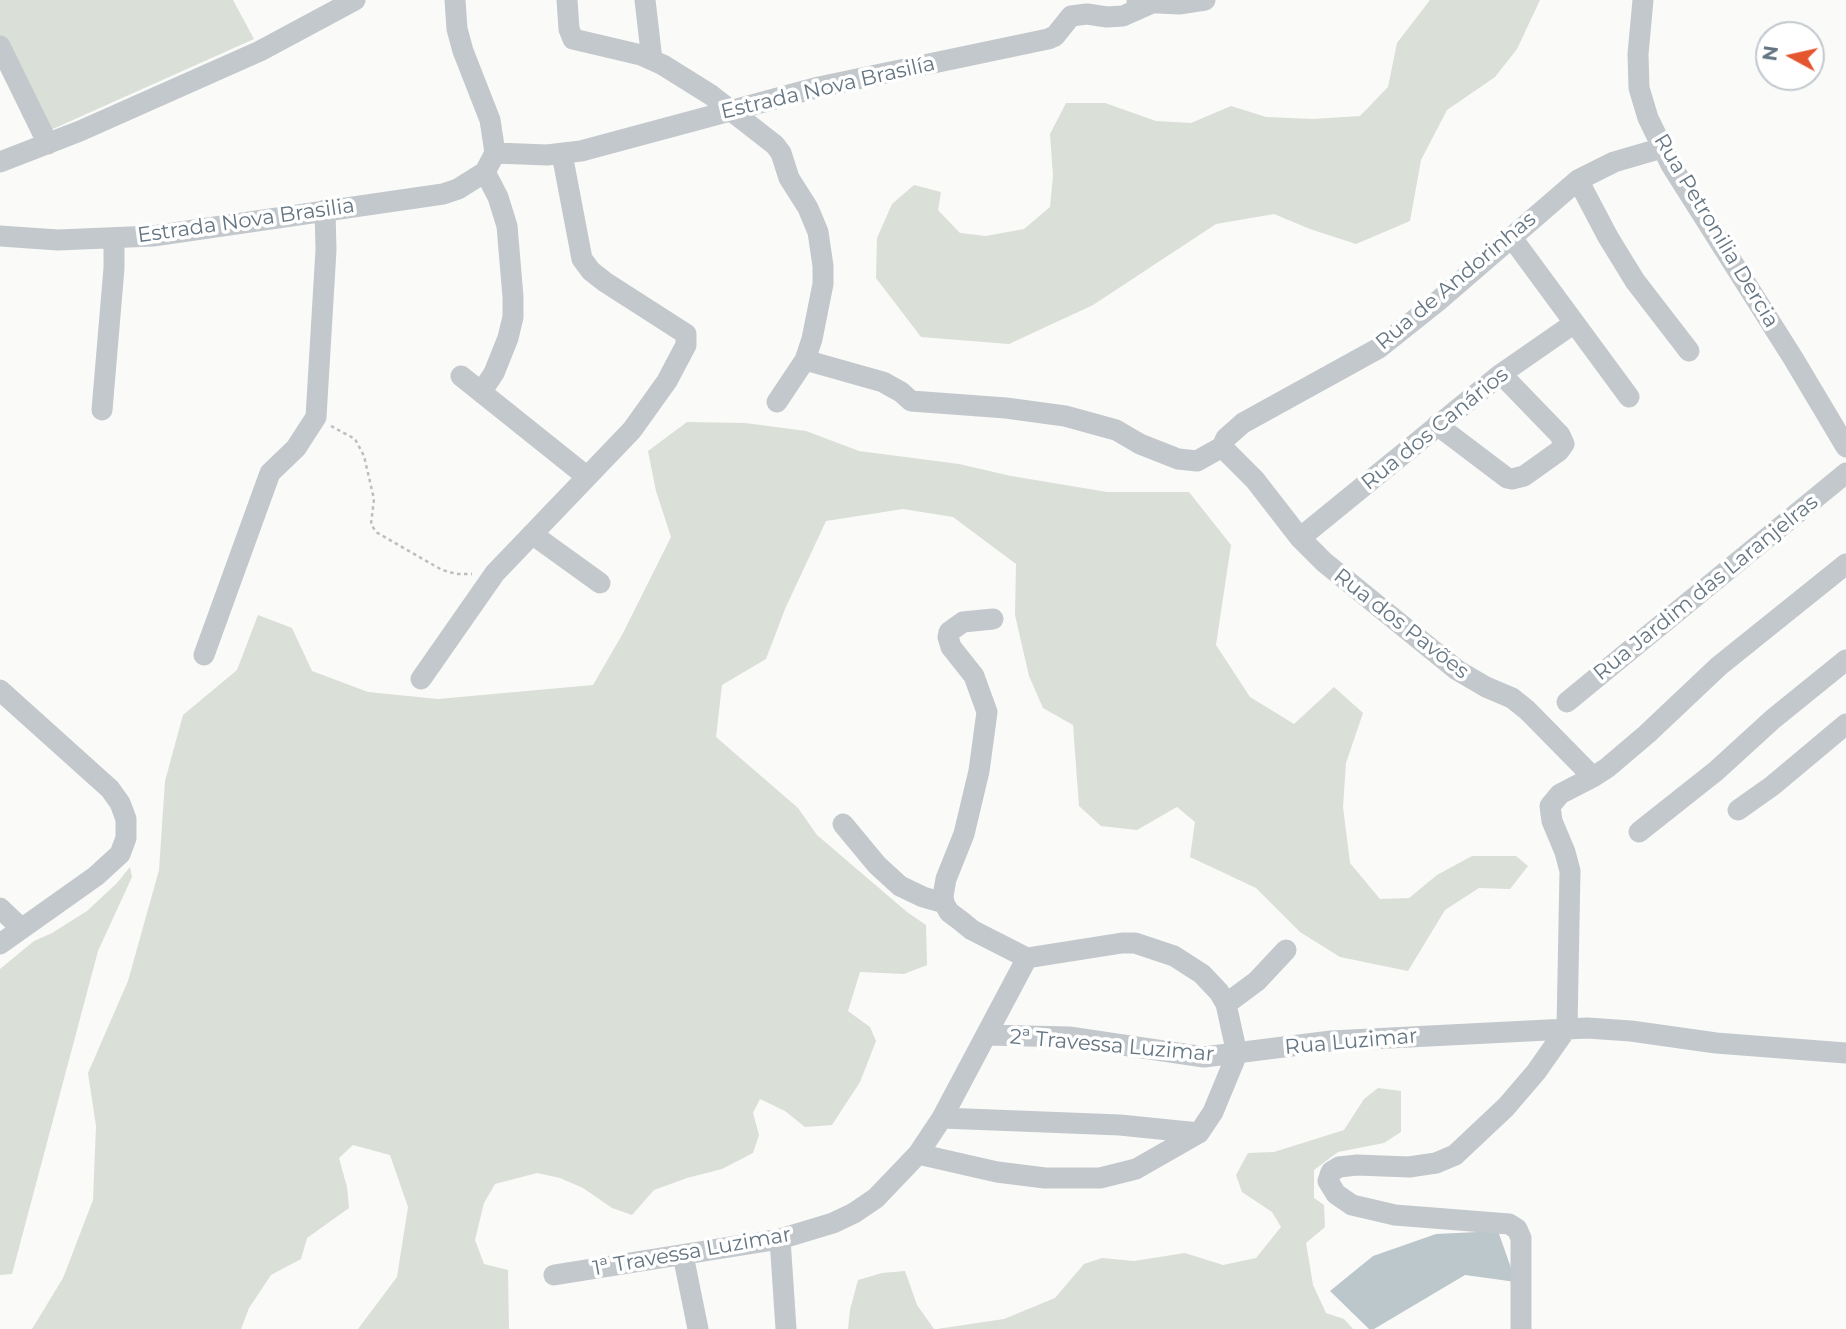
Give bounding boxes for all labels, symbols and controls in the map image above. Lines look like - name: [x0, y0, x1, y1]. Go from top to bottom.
- north arrow: [1755, 21, 1825, 91]
- text: N: [1758, 44, 1783, 62]
- street label: Estrada Nova Brasilía: [719, 51, 937, 125]
- street label: Rua Petronilia Dercia: [1648, 130, 1784, 332]
- street label: Estrada Nova Brasilia: [136, 193, 356, 249]
- street label: Rua de Andorinhas: [1371, 207, 1541, 355]
- street label: Rua dos Canários: [1357, 362, 1513, 496]
- street label: Rua Jardim das Laranjelras: [1589, 490, 1823, 686]
- street label: Rua dos Pavões: [1328, 563, 1474, 685]
- street label: Rua Luzimar: [1284, 1024, 1418, 1060]
- street label: 2ª Travessa Luzimar: [1009, 1025, 1215, 1067]
- street label: 1ª Travessa Luzimar: [591, 1222, 793, 1282]

